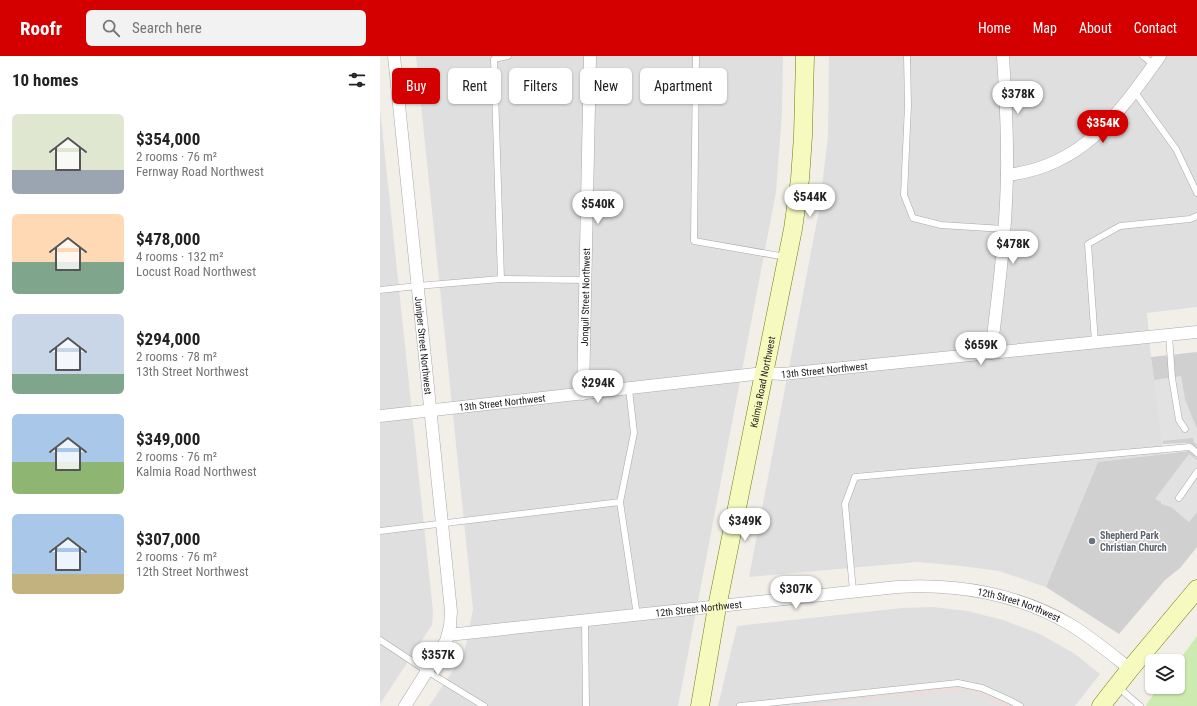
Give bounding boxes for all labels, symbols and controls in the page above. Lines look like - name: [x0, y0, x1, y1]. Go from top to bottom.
- search box: [86, 10, 366, 46]
- text: Roofr: [20, 17, 62, 40]
- icon: search: [100, 17, 122, 39]
- text: Search here: [132, 19, 202, 37]
- text: Home: [978, 20, 1011, 36]
- text: Map: [1033, 20, 1057, 36]
- text: About: [1079, 20, 1112, 36]
- text: Contact: [1134, 20, 1177, 36]
- chip: Buy: [392, 68, 440, 104]
- chip: Rent: [448, 68, 501, 104]
- chip: Filters: [509, 68, 572, 104]
- chip: New: [580, 68, 632, 104]
- chip: Apartment: [640, 68, 727, 104]
- icon: filters: [346, 69, 368, 91]
- text: 10 homes: [12, 70, 78, 90]
- pin: $378K: [990, 81, 1046, 115]
- text: $378K: [1001, 86, 1035, 101]
- pin: $354K: [1075, 110, 1131, 144]
- text: $354K: [1086, 115, 1120, 130]
- text: $354,000: [136, 129, 200, 149]
- icon: home: [44, 130, 92, 178]
- text: 2 rooms · 76 m²: [136, 149, 217, 164]
- text: Fernway Road Northwest: [136, 164, 264, 179]
- pin: $544K: [782, 184, 838, 218]
- text: $544K: [793, 189, 827, 204]
- pin: $540K: [570, 191, 626, 225]
- text: $540K: [581, 196, 615, 211]
- text: $478,000: [136, 229, 200, 249]
- icon: home: [44, 230, 92, 278]
- pin: $478K: [985, 231, 1041, 265]
- text: $478K: [996, 236, 1030, 251]
- street label: Jonquil Street Northwest: [578, 248, 592, 346]
- text: 4 rooms · 132 m²: [136, 249, 223, 264]
- text: Locust Road Northwest: [136, 264, 256, 279]
- street label: Juniper Street Northwest: [413, 296, 434, 395]
- text: $294,000: [136, 329, 200, 349]
- icon: home: [44, 330, 92, 378]
- pin: $659K: [953, 332, 1009, 366]
- street label: Kalmia Road Northwest: [748, 335, 777, 429]
- text: $659K: [964, 337, 998, 352]
- text: 2 rooms · 78 m²: [136, 349, 217, 364]
- street label: 13th Street Northwest: [781, 360, 868, 380]
- text: 13th Street Northwest: [136, 364, 249, 379]
- pin: $294K: [570, 370, 626, 404]
- text: $294K: [581, 375, 615, 390]
- street label: 13th Street Northwest: [458, 392, 546, 413]
- text: $349,000: [136, 429, 200, 449]
- icon: home: [44, 430, 92, 478]
- text: 2 rooms · 76 m²: [136, 449, 217, 464]
- text: Kalmia Road Northwest: [136, 464, 257, 479]
- pin: $349K: [717, 508, 773, 542]
- text: $349K: [728, 513, 762, 528]
- text: $307,000: [136, 529, 200, 549]
- icon: home: [44, 530, 92, 578]
- place label: Shepherd Park Christian Church: [1100, 530, 1167, 553]
- marker: Shepherd Park Christian Church: [1087, 536, 1097, 546]
- text: 2 rooms · 76 m²: [136, 549, 217, 564]
- text: 12th Street Northwest: [136, 564, 249, 579]
- pin: $307K: [768, 576, 824, 610]
- text: $307K: [779, 581, 813, 596]
- street label: 12th Street Northwest: [977, 586, 1062, 624]
- street label: 12th Street Northwest: [655, 598, 742, 618]
- pin: $357K: [410, 642, 466, 676]
- text: $357K: [421, 647, 455, 662]
- map controls: [1145, 654, 1185, 694]
- button: layers: [1145, 654, 1185, 694]

